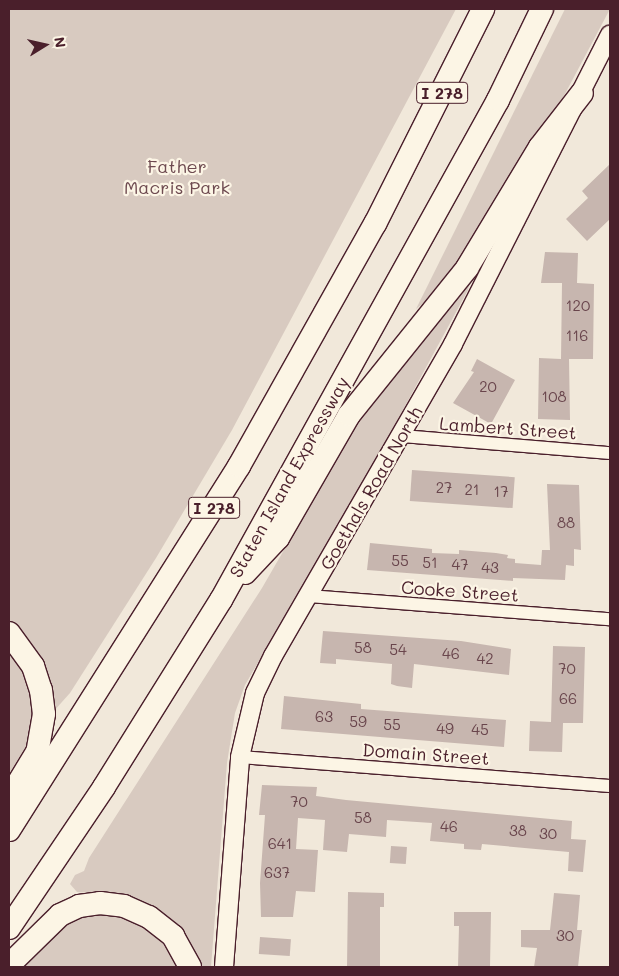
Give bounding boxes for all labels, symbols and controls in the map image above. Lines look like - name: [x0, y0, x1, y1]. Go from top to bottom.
- north arrow: [20, 20, 70, 70]
- text: N: [50, 35, 71, 49]
- road number: I 278: [416, 80, 468, 106]
- park label: Father Macris Park: [124, 156, 230, 198]
- house number: 120: [566, 297, 590, 315]
- house number: 116: [566, 327, 588, 345]
- street label: Staten Island Expressway: [225, 373, 353, 581]
- house number: 20: [479, 378, 497, 396]
- house number: 108: [541, 388, 567, 406]
- street label: Goethals Road North: [315, 402, 427, 574]
- street label: Lambert Street: [439, 412, 577, 444]
- house number: 27: [436, 479, 452, 497]
- house number: 21: [464, 481, 480, 499]
- house number: 17: [493, 483, 509, 501]
- road number: I 278: [188, 494, 240, 522]
- house number: 88: [557, 514, 575, 532]
- house number: 55: [391, 552, 409, 570]
- house number: 51: [422, 554, 438, 572]
- house number: 47: [451, 556, 469, 574]
- house number: 43: [481, 559, 499, 577]
- street label: Cooke Street: [400, 576, 520, 606]
- house number: 58: [354, 639, 372, 657]
- house number: 54: [389, 641, 407, 659]
- house number: 46: [442, 645, 460, 663]
- house number: 42: [476, 650, 494, 668]
- house number: 70: [558, 660, 576, 678]
- house number: 66: [559, 690, 577, 708]
- house number: 63: [315, 708, 333, 726]
- house number: 59: [349, 713, 367, 731]
- house number: 55: [383, 716, 401, 734]
- house number: 49: [436, 720, 454, 738]
- house number: 45: [471, 721, 489, 739]
- street label: Domain Street: [362, 739, 490, 769]
- house number: 70: [290, 793, 308, 811]
- house number: 58: [354, 809, 372, 827]
- house number: 46: [440, 818, 458, 836]
- house number: 38: [509, 822, 527, 840]
- house number: 30: [539, 825, 557, 843]
- house number: 641: [268, 835, 292, 853]
- house number: 637: [264, 864, 290, 882]
- house number: 30: [556, 927, 574, 945]

